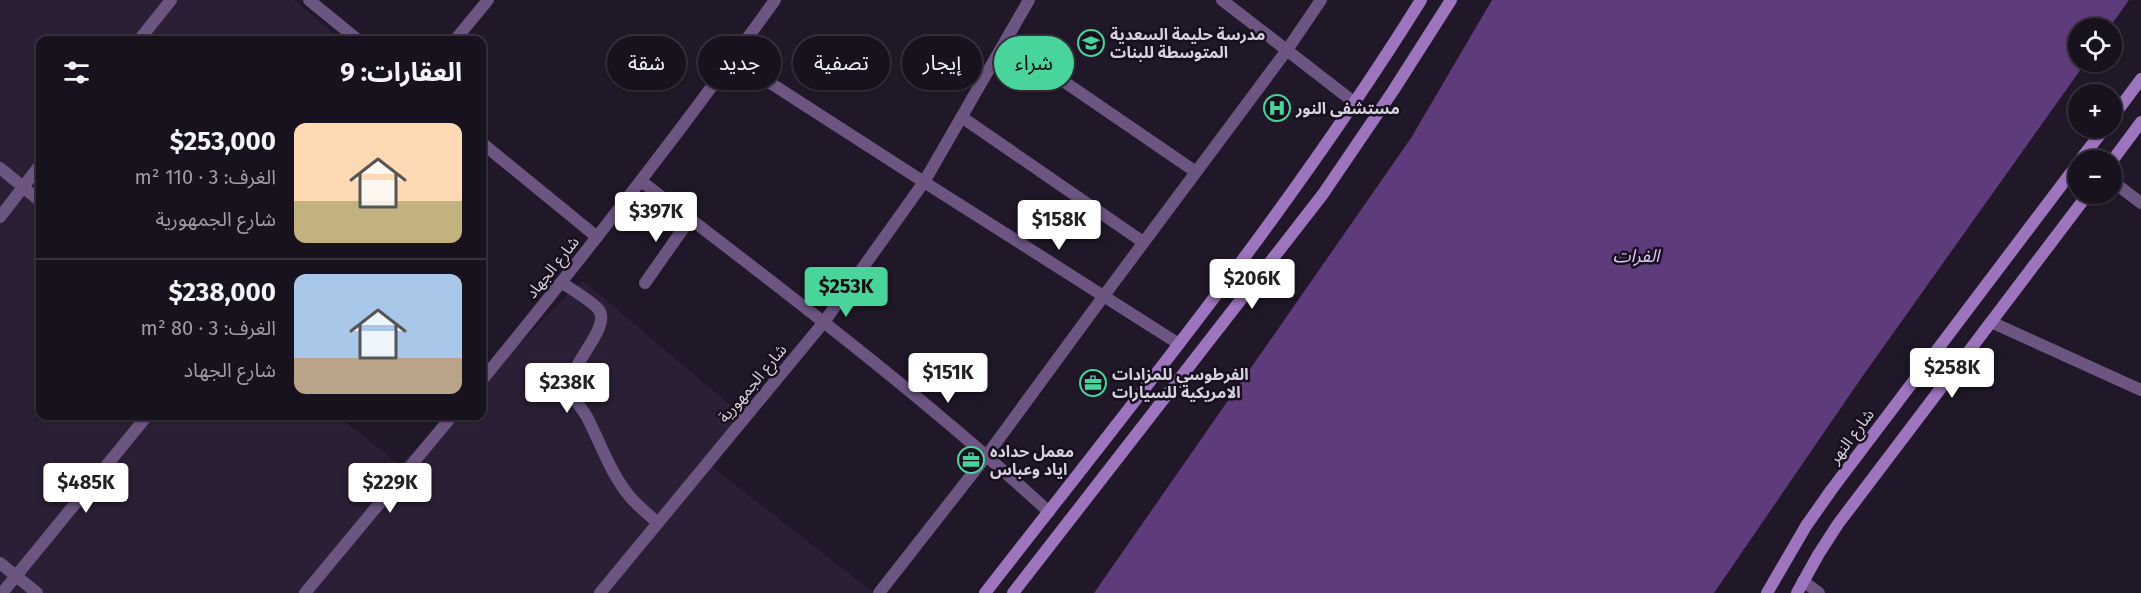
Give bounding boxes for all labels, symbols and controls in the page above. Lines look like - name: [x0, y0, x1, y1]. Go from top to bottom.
- map controls: [2068, 18, 2122, 204]
- button: locate: [2068, 18, 2122, 72]
- place label: مدرسة حليمة السعدية المتوسطة للبنات: [1110, 25, 1265, 62]
- school or university icon: مدرسة حليمة السعدية المتوسطة للبنات: [1076, 28, 1106, 58]
- chip: شقة: [607, 36, 686, 90]
- chip: جديد: [698, 36, 781, 90]
- chip: تصفية: [793, 36, 890, 90]
- chip: إيجار: [902, 36, 982, 90]
- chip: شراء: [994, 36, 1074, 90]
- icon: filters: [60, 56, 93, 89]
- text: العقارات: 9: [340, 57, 462, 88]
- button: +: [2068, 84, 2122, 138]
- hospital icon: مستشفى النور: [1262, 93, 1292, 123]
- place label: مستشفى النور: [1295, 99, 1400, 118]
- text: $253,000: [170, 126, 276, 157]
- icon: home: [342, 147, 414, 219]
- button: −: [2068, 150, 2122, 204]
- text: الغرف: 3 · 110 m²: [135, 165, 276, 189]
- pin: $397K: [614, 192, 698, 243]
- text: $397K: [629, 199, 683, 223]
- pin: $158K: [1017, 200, 1101, 251]
- text: شارع الجمهورية: [155, 207, 276, 231]
- text: $158K: [1032, 207, 1086, 231]
- street label: شارع الجهاد: [522, 233, 585, 304]
- water label: الفرات: [1613, 245, 1661, 267]
- pin: $206K: [1210, 259, 1294, 310]
- text: $206K: [1224, 266, 1280, 290]
- pin: $253K: [804, 267, 888, 318]
- text: $253K: [819, 274, 873, 298]
- text: $238,000: [169, 277, 276, 308]
- icon: home: [342, 298, 414, 370]
- text: الغرف: 3 · 80 m²: [141, 316, 276, 340]
- street label: شارع الجمهورية: [714, 340, 793, 428]
- pin: $258K: [1910, 348, 1994, 399]
- pin: $151K: [906, 353, 990, 404]
- text: $258K: [1924, 355, 1980, 379]
- text: شارع الجهاد: [184, 358, 276, 382]
- text: $151K: [922, 360, 974, 384]
- pin: $238K: [525, 363, 609, 414]
- place label: الفرطوسي للمزادات الامريكية للسيارات: [1112, 365, 1249, 402]
- office icon: الفرطوسي للمزادات الامريكية للسيارات: [1078, 368, 1108, 398]
- text: $238K: [539, 370, 595, 394]
- street label: شارع النهر: [1824, 405, 1880, 470]
- place label: معمل حداده اياد وعباس: [990, 442, 1074, 479]
- office icon: معمل حداده اياد وعباس: [956, 445, 986, 475]
- pin: $485K: [44, 463, 128, 514]
- pin: $229K: [348, 463, 432, 514]
- text: $485K: [57, 470, 115, 494]
- text: $229K: [362, 470, 418, 494]

